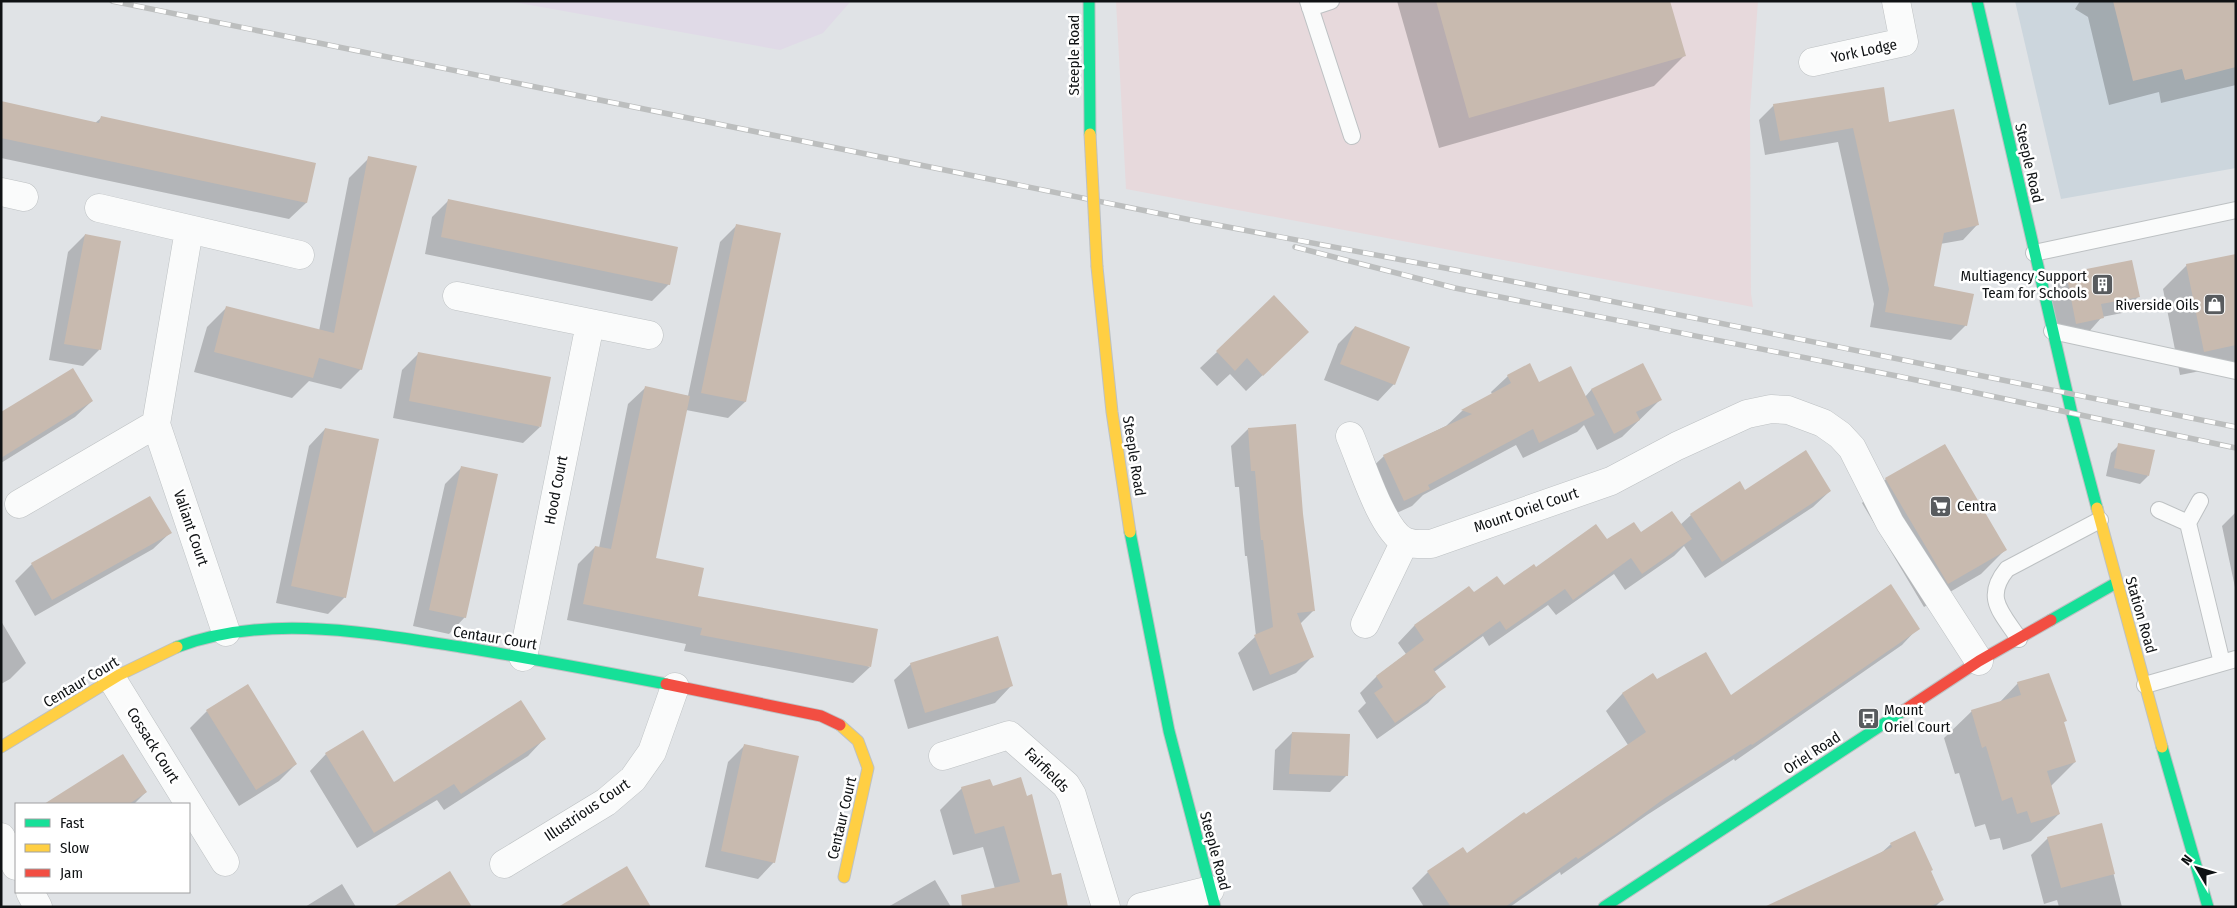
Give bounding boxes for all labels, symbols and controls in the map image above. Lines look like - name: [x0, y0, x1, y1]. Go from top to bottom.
- street label: Steeple Road: [1065, 15, 1083, 95]
- street label: York Lodge: [1830, 35, 1898, 67]
- street label: Steeple Road: [2011, 122, 2047, 204]
- place label: Multiagency Support Team for Schools: [1961, 267, 2087, 302]
- building icon: Multiagency Support Team for Schools: [2091, 273, 2115, 297]
- shop icon: Riverside Oils: [2203, 293, 2227, 317]
- place label: Riverside Oils: [2115, 296, 2199, 314]
- street label: Steeple Road: [1119, 415, 1149, 497]
- street label: Hood Court: [541, 454, 571, 526]
- street label: Mount Oriel Court: [1471, 484, 1581, 536]
- street label: Valiant Court: [170, 488, 212, 568]
- supermarket icon: Centra: [1929, 494, 1953, 518]
- place label: Centra: [1957, 497, 1997, 515]
- street label: Station Road: [2122, 575, 2160, 655]
- street label: Centaur Court: [452, 622, 538, 654]
- street label: Centaur Court: [40, 652, 122, 711]
- place label: Mount Oriel Court: [1884, 701, 1951, 736]
- street label: Cossack Court: [123, 704, 183, 786]
- bus stop icon: Mount Oriel Court: [1856, 707, 1880, 731]
- street label: Oriel Road: [1780, 728, 1844, 778]
- street label: Fairfields: [1021, 744, 1073, 796]
- street label: Illustrious Court: [541, 775, 633, 845]
- street label: Centaur Court: [824, 775, 860, 861]
- legend: [15, 803, 190, 893]
- street label: Steeple Road: [1196, 810, 1234, 892]
- text: Fast: [60, 814, 84, 832]
- text: Slow: [60, 839, 89, 857]
- north arrow: [2172, 843, 2222, 893]
- text: N: [2178, 852, 2196, 869]
- text: Jam: [60, 864, 83, 882]

